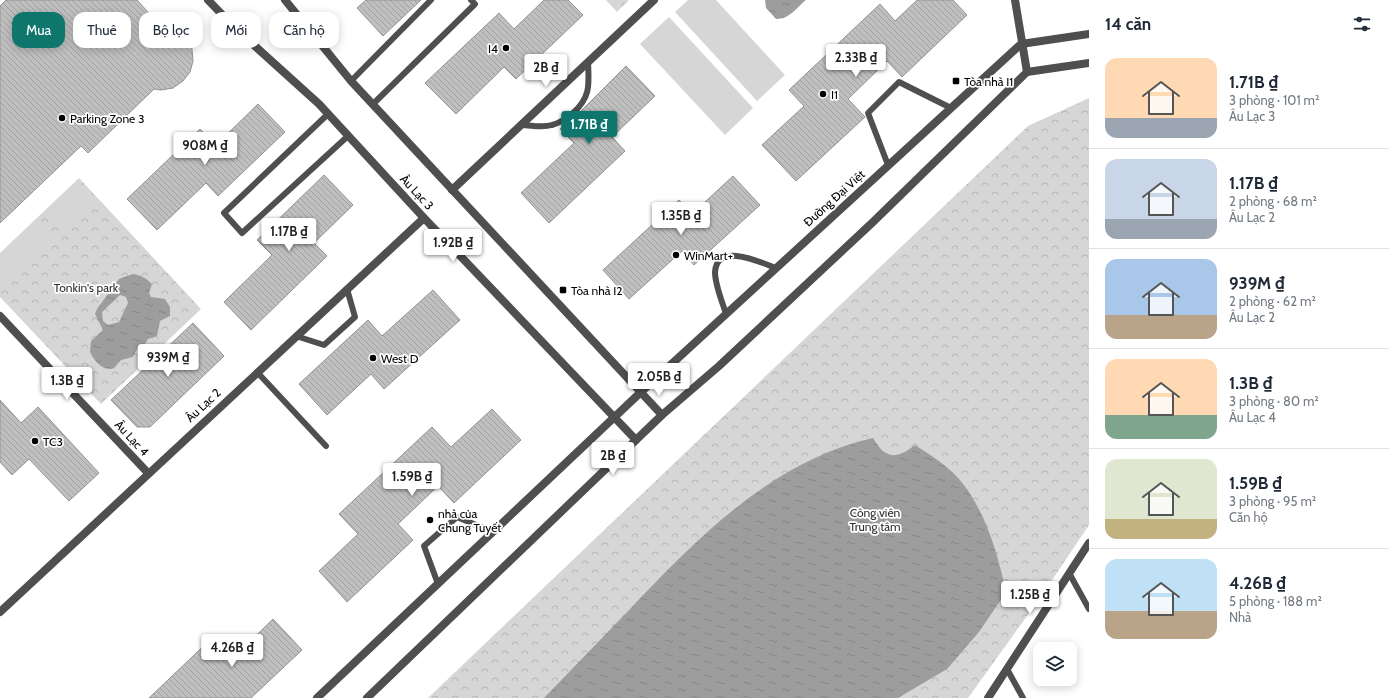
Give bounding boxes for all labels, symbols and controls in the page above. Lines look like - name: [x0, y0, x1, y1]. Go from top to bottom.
- chip: Mua: [12, 12, 65, 48]
- chip: Thuê: [73, 12, 131, 48]
- chip: Bộ lọc: [139, 12, 203, 48]
- chip: Mới: [211, 12, 261, 48]
- chip: Căn hộ: [269, 12, 339, 48]
- icon: filters: [1351, 13, 1373, 35]
- text: 14 căn: [1105, 14, 1151, 34]
- place label: I4: [488, 41, 498, 56]
- marker: I4: [501, 43, 511, 53]
- pin: 2.33B ₫: [819, 44, 893, 78]
- text: 2.33B ₫: [835, 49, 877, 65]
- pin: 2B ₫: [522, 54, 570, 88]
- text: 2B ₫: [533, 59, 559, 75]
- text: 1.71B ₫: [1229, 72, 1278, 92]
- place label: Tòa nhà I1: [964, 74, 1013, 89]
- icon: home: [1137, 74, 1185, 122]
- marker: Tòa nhà I1: [951, 76, 961, 86]
- place label: I1: [831, 87, 838, 102]
- marker: I1: [818, 89, 828, 99]
- text: 3 phòng · 101 m²: [1229, 92, 1319, 108]
- text: Âu Lạc 3: [1229, 108, 1275, 124]
- place label: Parking Zone 3: [70, 111, 144, 126]
- pin: 1.71B ₫: [552, 111, 626, 145]
- marker: Parking Zone 3: [57, 113, 67, 123]
- text: 1.71B ₫: [570, 116, 608, 132]
- pin: 908M ₫: [172, 132, 238, 166]
- text: 908M ₫: [182, 137, 228, 153]
- street label: Đường Đại Việt: [800, 167, 868, 229]
- street label: Âu Lạc 3: [397, 171, 437, 213]
- text: 1.17B ₫: [1229, 173, 1278, 193]
- icon: home: [1137, 175, 1185, 223]
- text: 2 phòng · 68 m²: [1229, 193, 1317, 209]
- pin: 1.35B ₫: [644, 202, 718, 236]
- text: 1.35B ₫: [661, 207, 701, 223]
- text: Âu Lạc 2: [1229, 209, 1275, 225]
- pin: 1.17B ₫: [252, 218, 326, 252]
- text: 1.17B ₫: [270, 223, 308, 239]
- pin: 1.92B ₫: [416, 229, 490, 263]
- text: 1.92B ₫: [433, 234, 473, 250]
- place label: WinMart+: [684, 248, 733, 263]
- marker: WinMart+: [671, 250, 681, 260]
- text: 939M ₫: [1229, 273, 1285, 293]
- icon: home: [1137, 275, 1185, 323]
- park label: Tonkin's park: [54, 280, 119, 295]
- place label: Tòa nhà I2: [571, 283, 623, 298]
- marker: Tòa nhà I2: [558, 285, 568, 295]
- text: 2 phòng · 62 m²: [1229, 293, 1316, 309]
- text: Âu Lạc 2: [1229, 309, 1275, 325]
- pin: 939M ₫: [135, 344, 201, 378]
- text: 939M ₫: [147, 349, 189, 365]
- place label: West D: [381, 351, 419, 366]
- marker: West D: [368, 353, 378, 363]
- pin: 2.05B ₫: [622, 363, 696, 397]
- pin: 1.3B ₫: [34, 367, 100, 401]
- text: 2.05B ₫: [637, 368, 681, 384]
- text: 1.3B ₫: [50, 372, 84, 388]
- text: 1.3B ₫: [1229, 373, 1272, 393]
- icon: home: [1137, 375, 1185, 423]
- street label: Âu Lạc 2: [182, 385, 224, 425]
- text: 3 phòng · 80 m²: [1229, 393, 1319, 409]
- text: Âu Lạc 4: [1229, 409, 1276, 425]
- street label: Âu Lạc 4: [112, 417, 152, 459]
- place label: TC3: [43, 434, 63, 449]
- marker: TC3: [30, 436, 40, 446]
- pin: 2B ₫: [589, 442, 637, 476]
- text: 2B ₫: [600, 447, 626, 463]
- pin: 1.59B ₫: [375, 463, 449, 497]
- text: 1.59B ₫: [392, 468, 432, 484]
- text: 1.59B ₫: [1229, 473, 1282, 493]
- icon: home: [1137, 475, 1185, 523]
- text: 3 phòng · 95 m²: [1229, 493, 1316, 509]
- park label: Công viên Trung tâm: [849, 505, 901, 534]
- place label: nhà của Chung Tuyết: [438, 506, 501, 535]
- text: Căn hộ: [1229, 509, 1268, 525]
- marker: nhà của Chung Tuyết: [425, 515, 435, 525]
- text: 4.26B ₫: [1229, 573, 1286, 593]
- icon: home: [1137, 575, 1185, 623]
- pin: 1.25B ₫: [993, 581, 1067, 615]
- text: 1.25B ₫: [1010, 586, 1050, 602]
- text: 5 phòng · 188 m²: [1229, 593, 1322, 609]
- text: Nhà: [1229, 609, 1251, 625]
- pin: 4.26B ₫: [195, 634, 269, 668]
- text: 4.26B ₫: [210, 639, 254, 655]
- map controls: [1033, 642, 1077, 686]
- button: layers: [1033, 642, 1077, 686]

